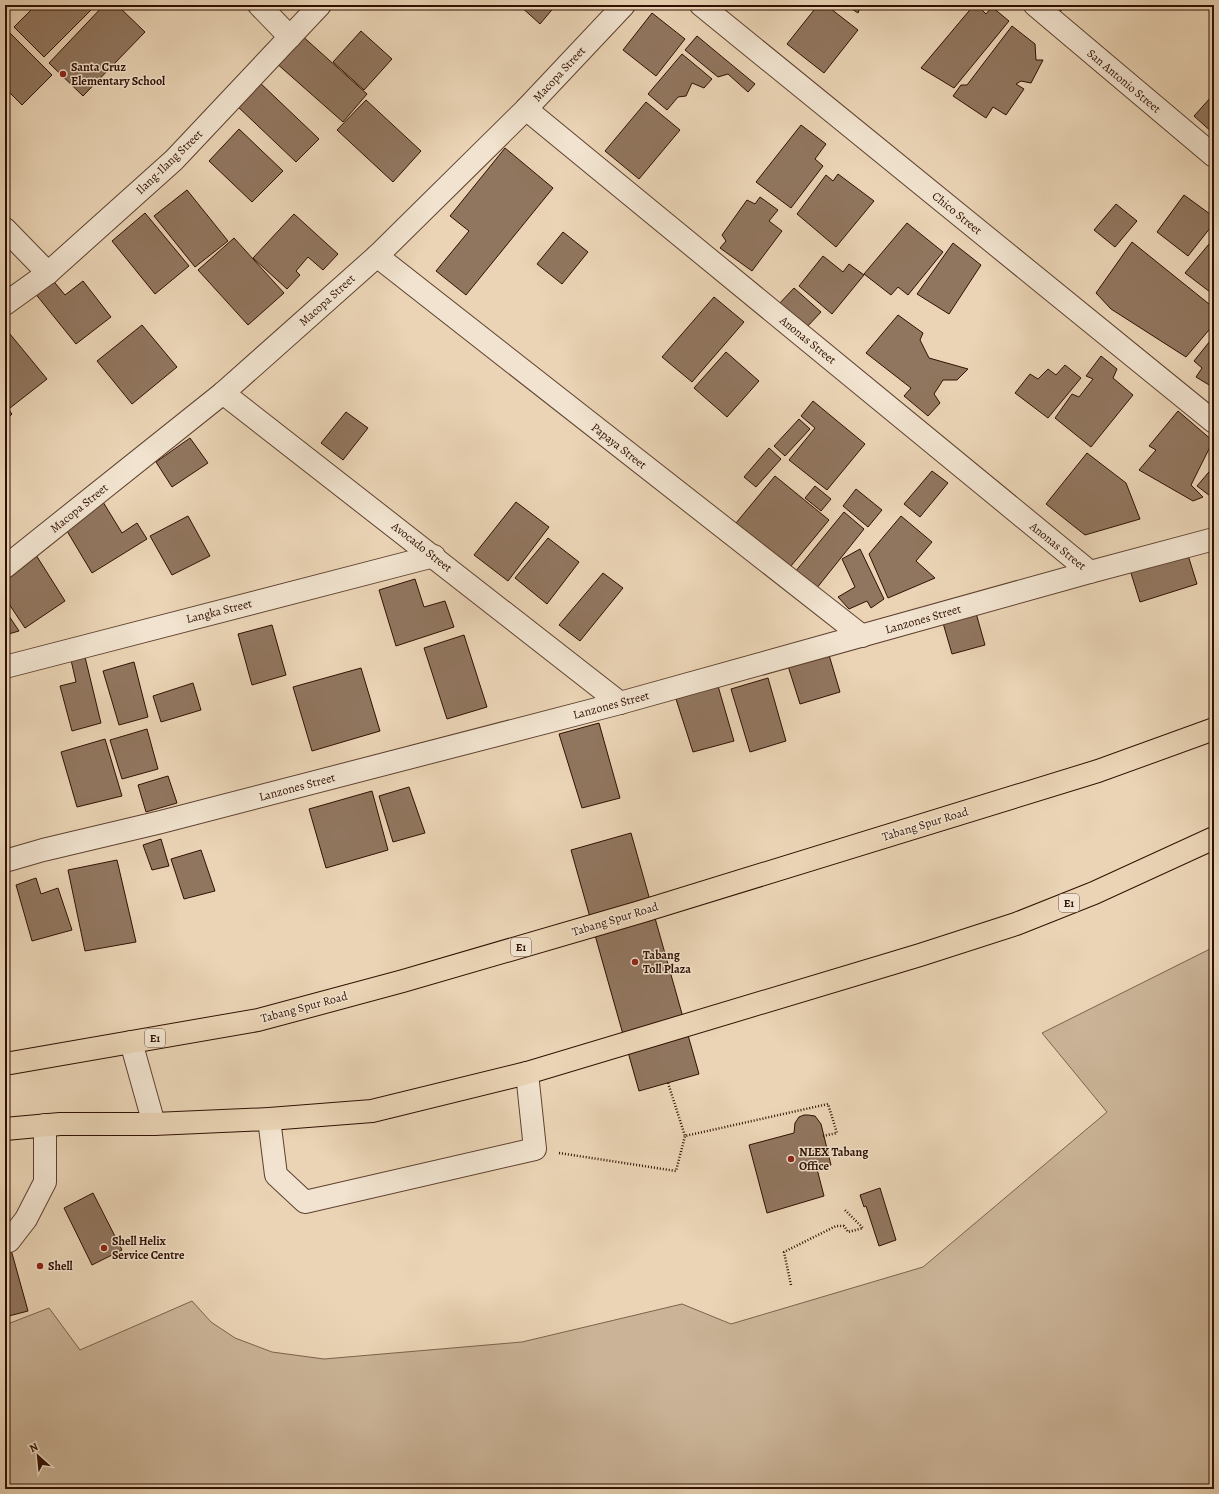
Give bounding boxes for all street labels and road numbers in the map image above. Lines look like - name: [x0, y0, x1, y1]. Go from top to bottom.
- street label: Macopa Street: [529, 43, 589, 105]
- street label: San Antonio Street: [1084, 45, 1164, 117]
- street label: Ilang-Ilang Street: [132, 126, 206, 198]
- street label: Chico Street: [929, 188, 985, 238]
- street label: Macopa Street: [296, 271, 359, 329]
- street label: Anonas Street: [776, 312, 840, 368]
- street label: Papaya Street: [588, 419, 650, 473]
- street label: Macopa Street: [47, 480, 111, 536]
- street label: Avocado Street: [388, 518, 456, 576]
- street label: Anonas Street: [1026, 518, 1090, 574]
- street label: Langka Street: [184, 595, 254, 627]
- street label: Lanzones Street: [883, 600, 963, 637]
- street label: Lanzones Street: [571, 687, 651, 723]
- street label: Lanzones Street: [257, 769, 337, 805]
- street label: Tabang Spur Road: [880, 803, 971, 845]
- road number: E1: [1059, 894, 1079, 912]
- street label: Tabang Spur Road: [570, 898, 661, 940]
- road number: E1: [511, 938, 531, 956]
- street label: Tabang Spur Road: [259, 988, 350, 1026]
- road number: E1: [145, 1029, 165, 1047]

